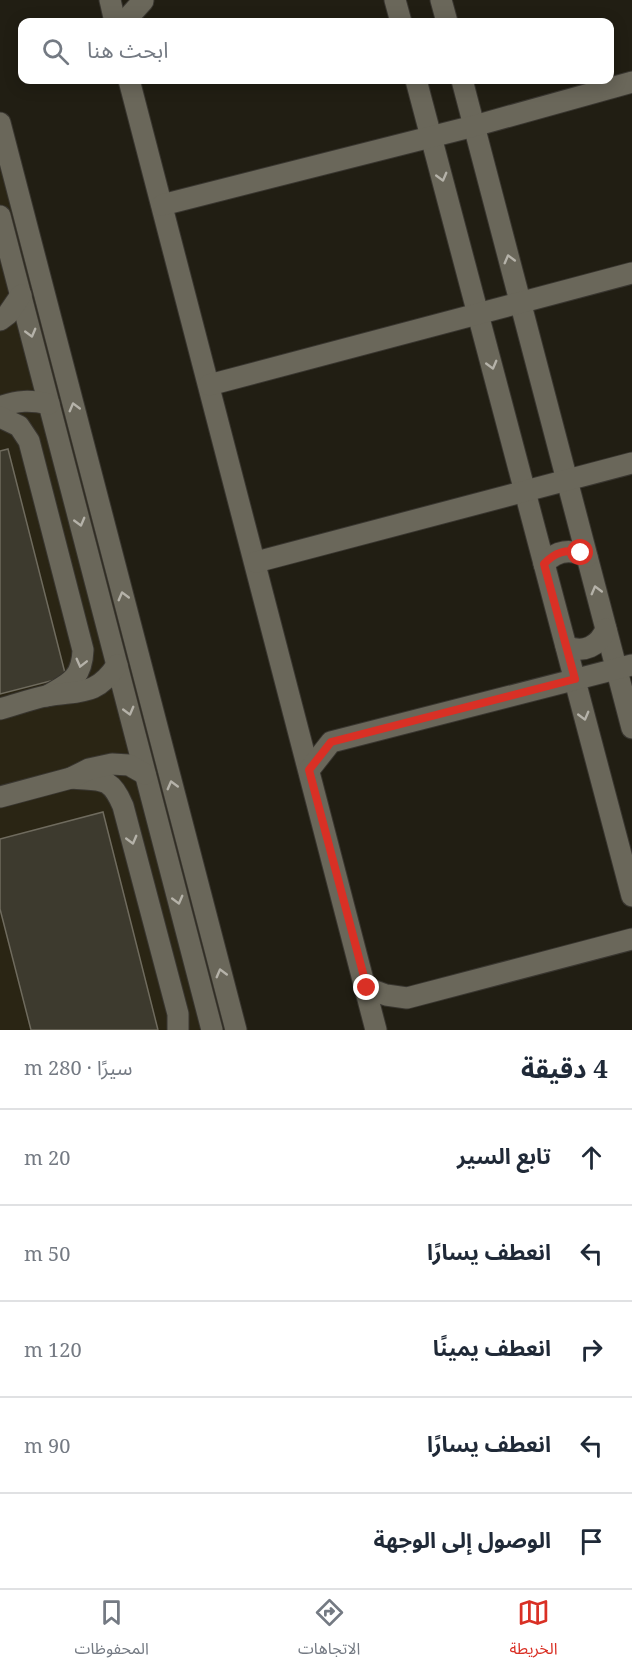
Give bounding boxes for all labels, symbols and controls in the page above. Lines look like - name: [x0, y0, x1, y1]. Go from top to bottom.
- search box: [18, 18, 614, 84]
- text: ابحث هنا: [87, 34, 169, 64]
- icon: search: [39, 35, 72, 68]
- one-way arrow: [434, 172, 447, 182]
- one-way arrow: [504, 254, 516, 265]
- one-way arrow: [23, 328, 36, 338]
- one-way arrow: [484, 360, 497, 370]
- one-way arrow: [68, 402, 81, 412]
- one-way arrow: [72, 517, 85, 527]
- route start: [567, 539, 593, 565]
- one-way arrow: [591, 585, 603, 596]
- one-way arrow: [117, 591, 130, 601]
- one-way arrow: [75, 658, 88, 668]
- one-way arrow: [122, 705, 134, 716]
- one-way arrow: [577, 711, 590, 721]
- one-way arrow: [166, 780, 179, 790]
- one-way arrow: [124, 834, 137, 844]
- one-way arrow: [171, 894, 183, 904]
- one-way arrow: [216, 969, 228, 979]
- route end: [353, 974, 379, 1000]
- text: 4 دقيقة: [521, 1050, 608, 1086]
- text: سيرًا · 280 m: [24, 1054, 132, 1081]
- text: تابع السير: [457, 1140, 551, 1170]
- icon: ahead: [575, 1141, 608, 1174]
- text: 20 m: [24, 1144, 70, 1171]
- text: انعطف يسارًا: [427, 1236, 551, 1266]
- icon: left: [575, 1237, 608, 1270]
- text: 50 m: [24, 1240, 70, 1267]
- text: انعطف يمينًا: [433, 1332, 551, 1362]
- icon: right: [575, 1333, 608, 1366]
- text: 120 m: [24, 1336, 82, 1363]
- text: انعطف يسارًا: [427, 1428, 551, 1458]
- icon: left: [575, 1429, 608, 1462]
- text: 90 m: [24, 1432, 70, 1459]
- text: الوصول إلى الوجهة: [373, 1524, 551, 1554]
- icon: arrive: [575, 1525, 608, 1558]
- tab: المحفوظات: [75, 1596, 149, 1666]
- tab: الاتجاهات: [298, 1596, 360, 1666]
- tab: الخريطة: [510, 1596, 557, 1666]

